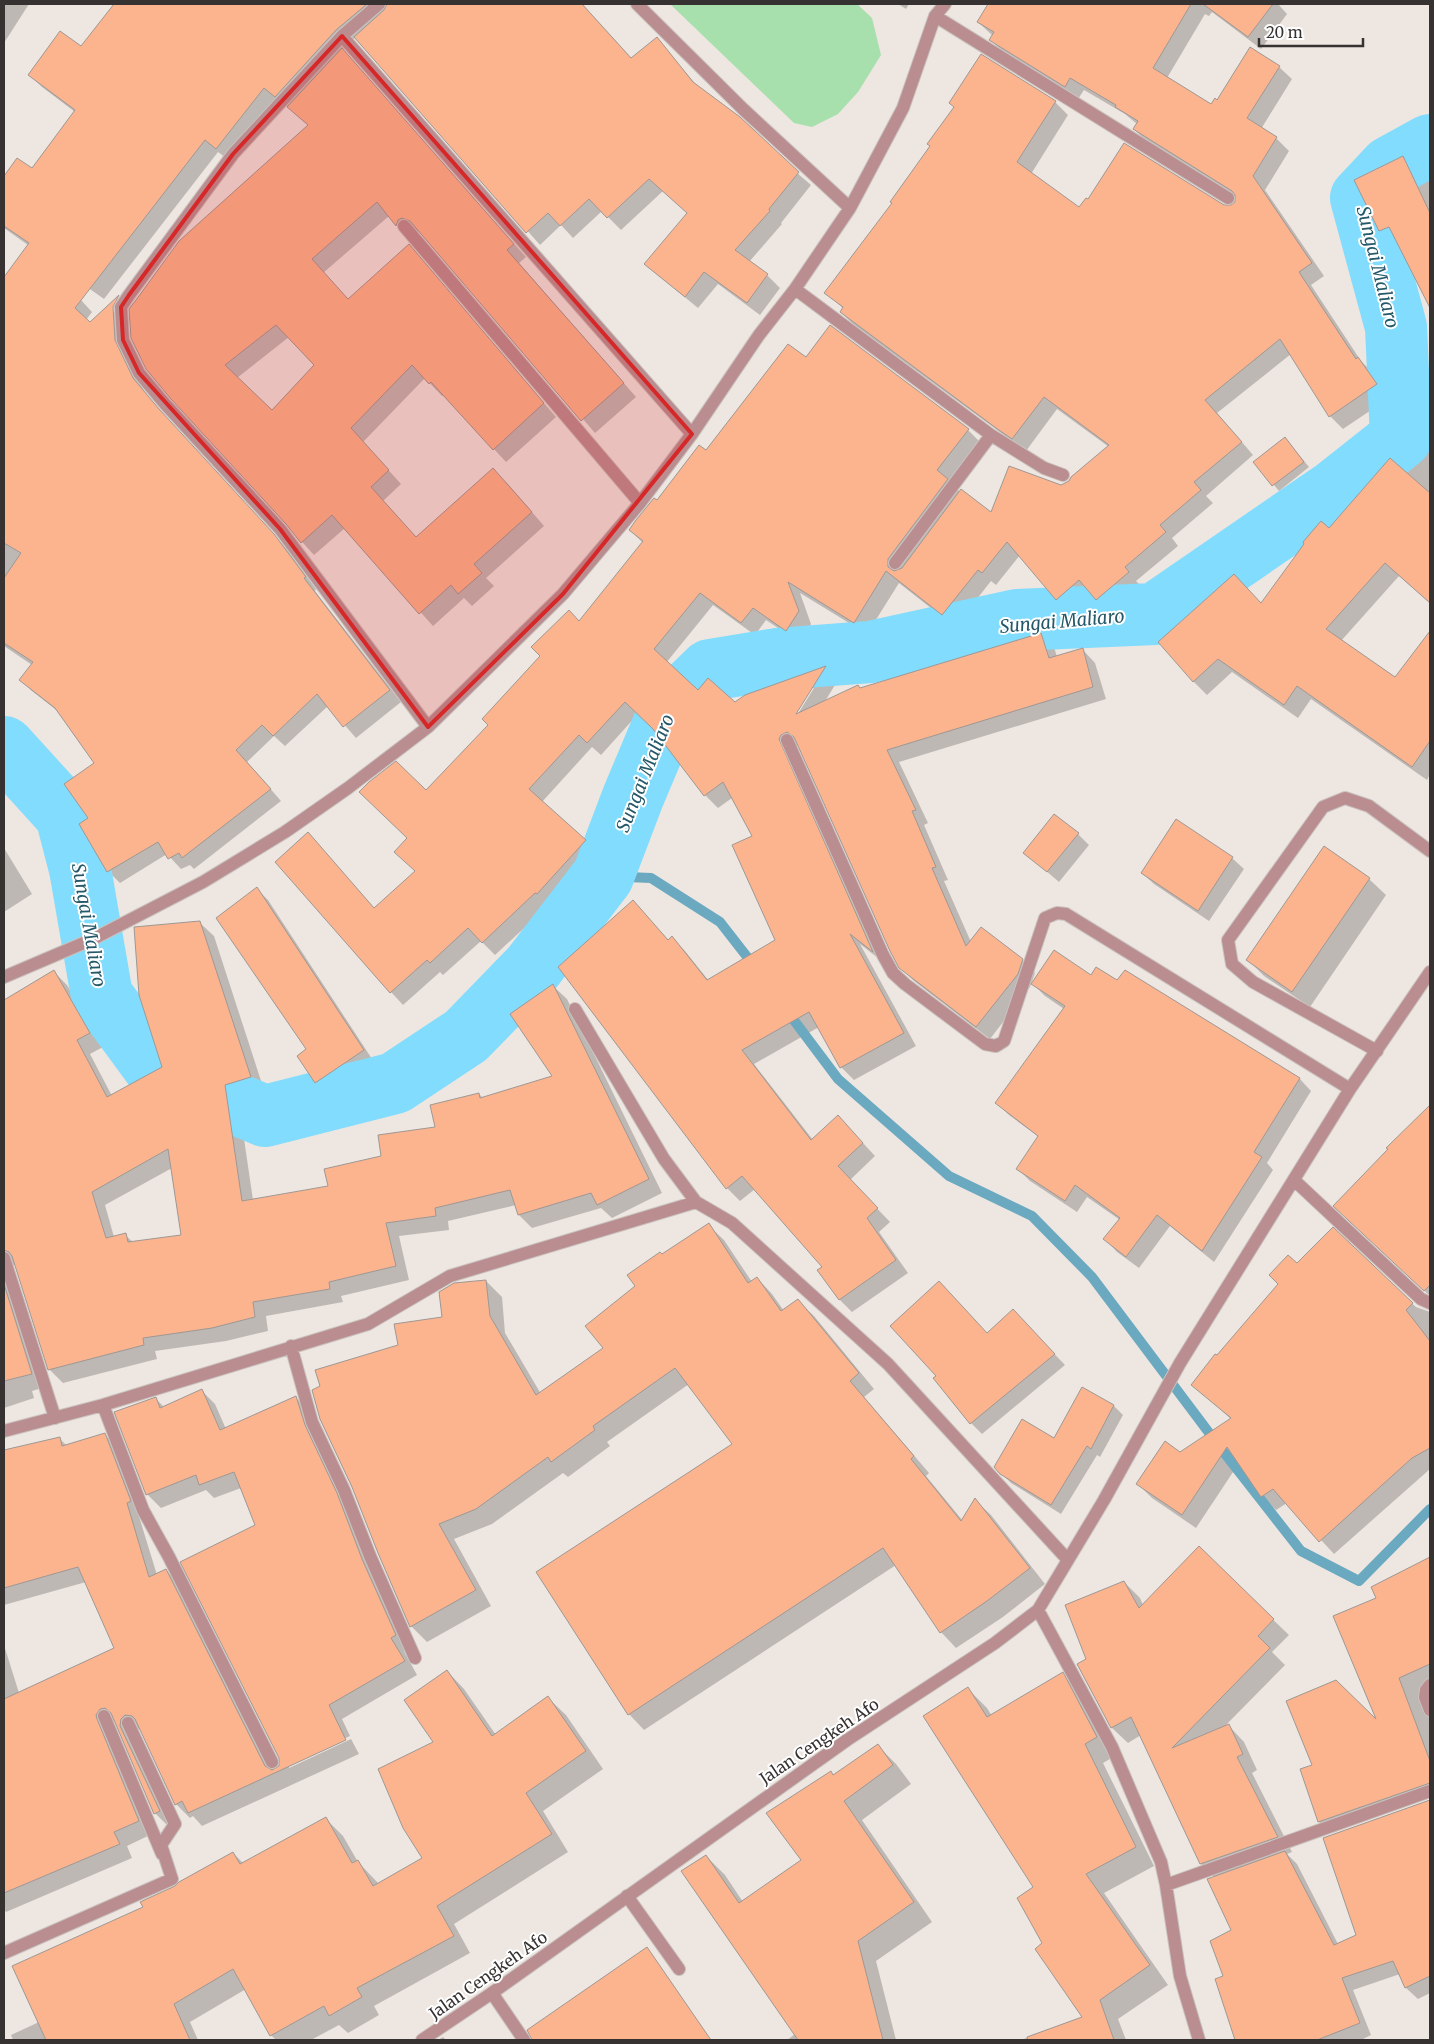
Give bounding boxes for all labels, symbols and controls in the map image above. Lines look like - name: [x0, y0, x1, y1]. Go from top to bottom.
- scale bar: [1259, 15, 1363, 47]
- text: 20 m: [1266, 23, 1303, 42]
- water label: Sungai Maliaro: [1352, 204, 1404, 330]
- water label: Sungai Maliaro: [999, 604, 1125, 638]
- water label: Sungai Maliaro: [611, 711, 679, 835]
- water label: Sungai Maliaro: [67, 861, 111, 989]
- street label: Jalan Cengkeh Afo: [755, 1694, 882, 1789]
- street label: Jalan Cengkeh Afo: [424, 1927, 551, 2024]

